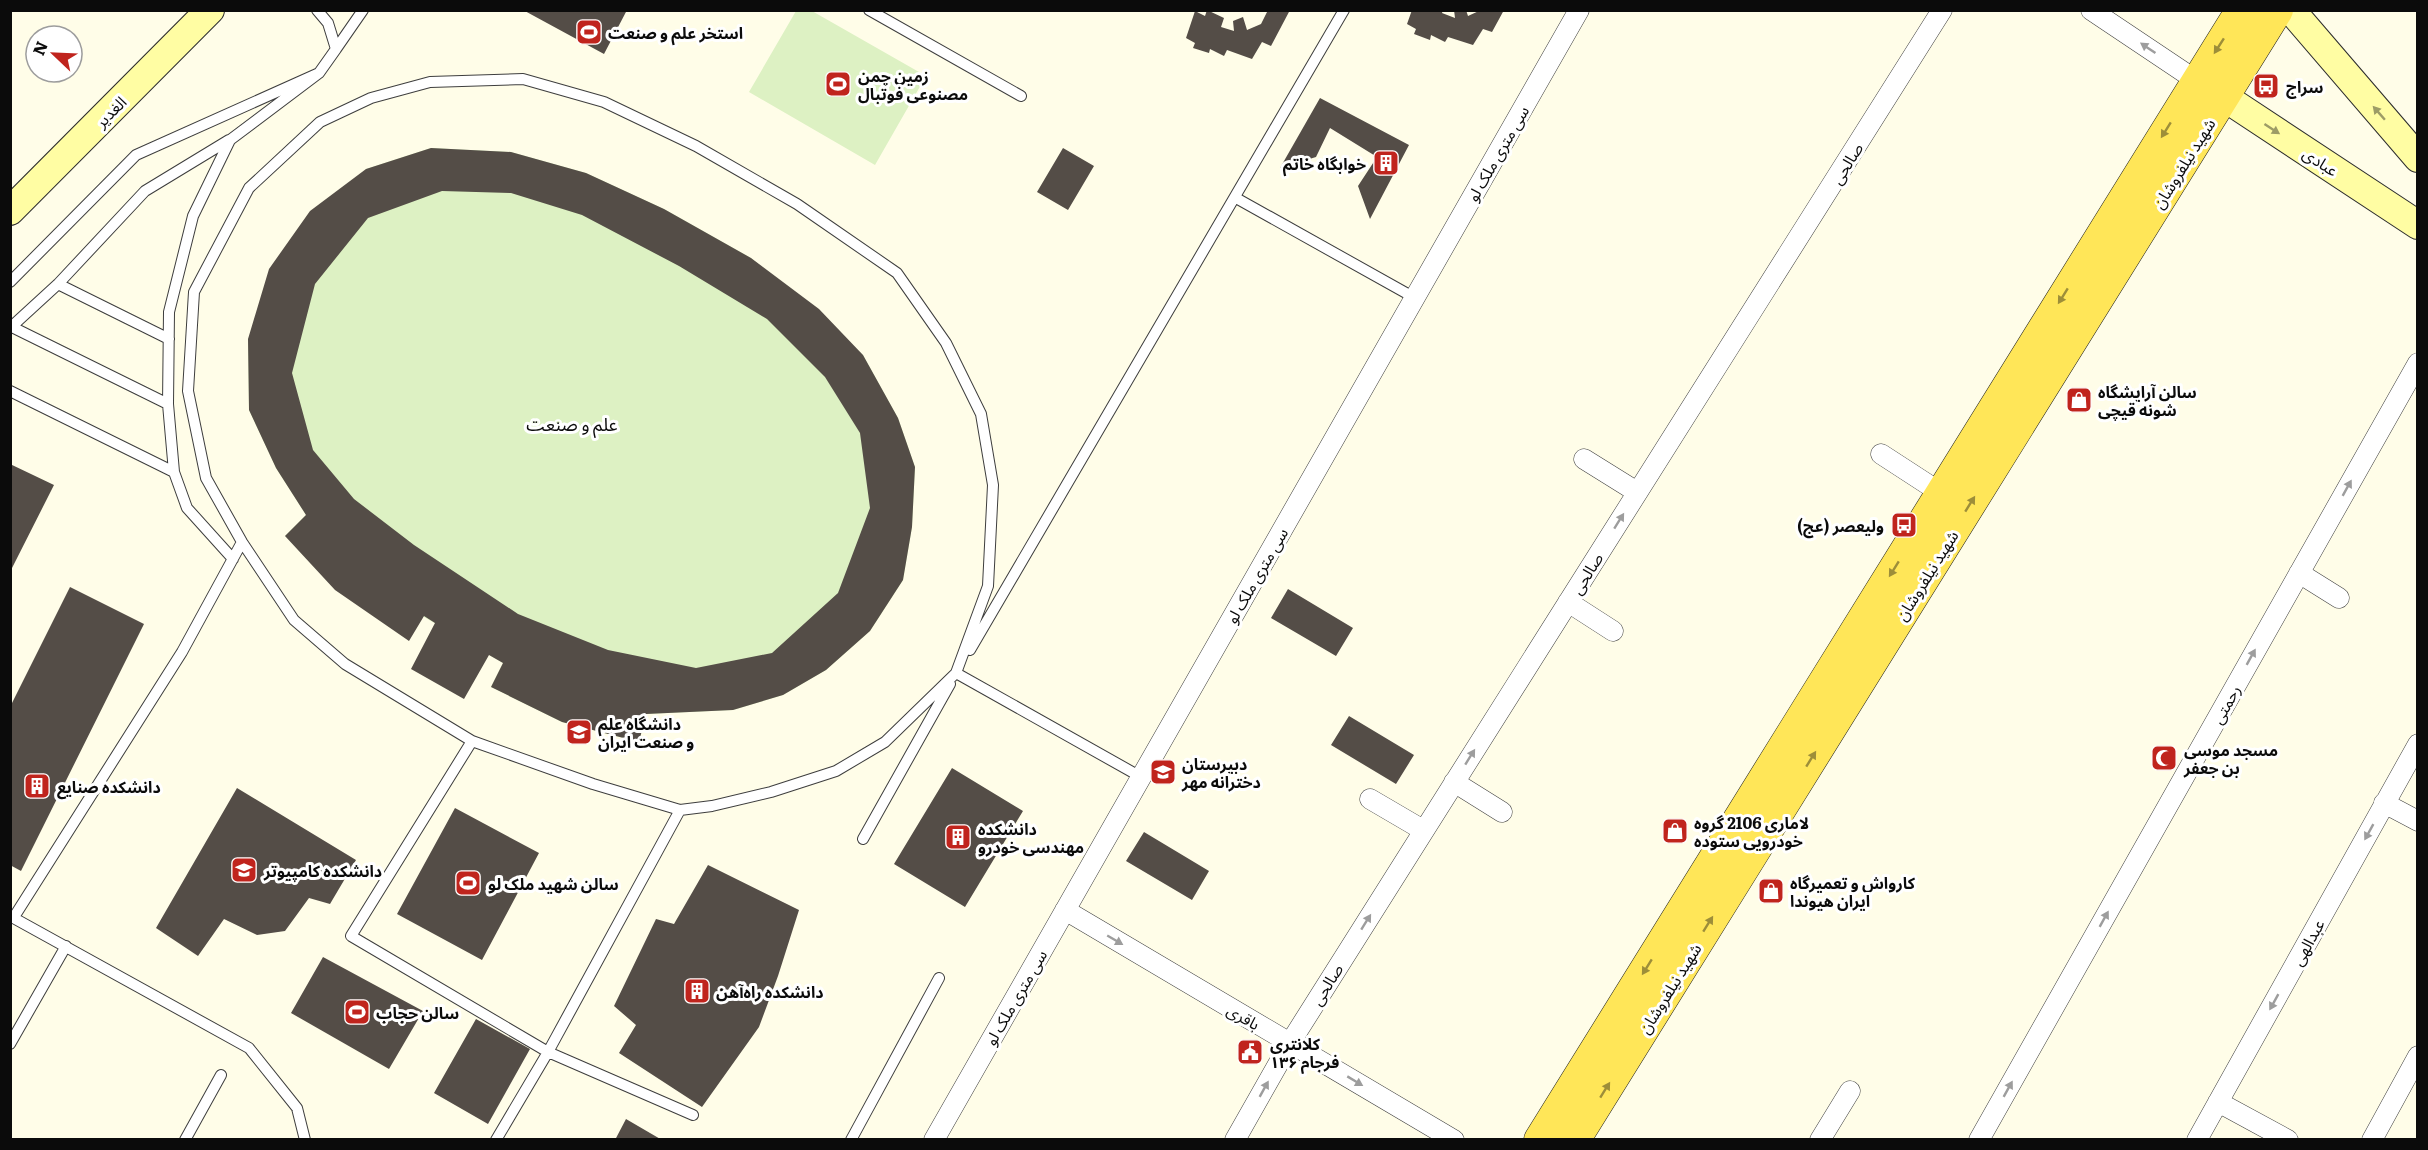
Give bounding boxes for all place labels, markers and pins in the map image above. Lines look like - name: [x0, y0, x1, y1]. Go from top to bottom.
- sports icon: استخر علم و صنعت: [574, 17, 604, 47]
- place label: استخر علم و صنعت: [608, 20, 743, 46]
- place label: زمین چمن مصنوعی فوتبال: [858, 63, 968, 105]
- sports icon: زمین چمن مصنوعی فوتبال: [823, 69, 853, 99]
- bus stop icon: سراج: [2251, 71, 2281, 101]
- place label: سراج: [2286, 74, 2323, 99]
- building icon: خوابگاه خاتم: [1371, 148, 1401, 178]
- place label: خوابگاه خاتم: [1283, 151, 1366, 177]
- place label: سالن آرایشگاه شونه قیچی: [2098, 379, 2197, 421]
- shop icon: سالن آرایشگاه شونه قیچی: [2064, 385, 2094, 415]
- bus stop icon: ولیعصر (عج): [1889, 510, 1919, 540]
- place label: ولیعصر (عج): [1797, 513, 1884, 539]
- place label: دانشگاه علم و صنعت ایران: [598, 711, 694, 753]
- school or university icon: دانشگاه علم و صنعت ایران: [564, 717, 594, 747]
- place label: مسجد موسی بن جعفر: [2183, 737, 2278, 779]
- mosque icon: مسجد موسی بن جعفر: [2149, 743, 2179, 773]
- place label: دبیرستان دخترانه مهر: [1181, 751, 1261, 793]
- school or university icon: دبیرستان دخترانه مهر: [1148, 757, 1178, 787]
- building icon: دانشکده صنایع: [22, 771, 52, 801]
- place label: دانشکده صنایع: [57, 774, 161, 800]
- place label: لاماری 2106 گروه خودرویی ستوده: [1694, 810, 1809, 852]
- place label: دانشکده مهندسی خودرو: [978, 816, 1084, 858]
- shop icon: لاماری 2106 گروه خودرویی ستوده: [1660, 816, 1690, 846]
- building icon: دانشکده مهندسی خودرو: [943, 822, 973, 852]
- school or university icon: دانشکده کامپیوتر: [229, 855, 259, 885]
- place label: دانشکده کامپیوتر: [263, 858, 382, 882]
- sports icon: سالن شهید ملک لو: [453, 868, 483, 898]
- place label: کارواش و تعمیرگاه ایران هیوندا: [1790, 870, 1916, 912]
- place label: سالن شهید ملک لو: [488, 871, 619, 895]
- shop icon: کارواش و تعمیرگاه ایران هیوندا: [1756, 876, 1786, 906]
- building icon: دانشکده راه‌آهن: [682, 976, 712, 1006]
- place label: دانشکده راه‌آهن: [716, 979, 824, 1003]
- sports icon: سالن حجاب: [342, 997, 372, 1027]
- place label: سالن حجاب: [376, 1000, 459, 1024]
- place label: کلانتری ۱۳۶ فرجام: [1270, 1031, 1339, 1074]
- public building icon: کلانتری ۱۳۶ فرجام: [1235, 1037, 1265, 1067]

